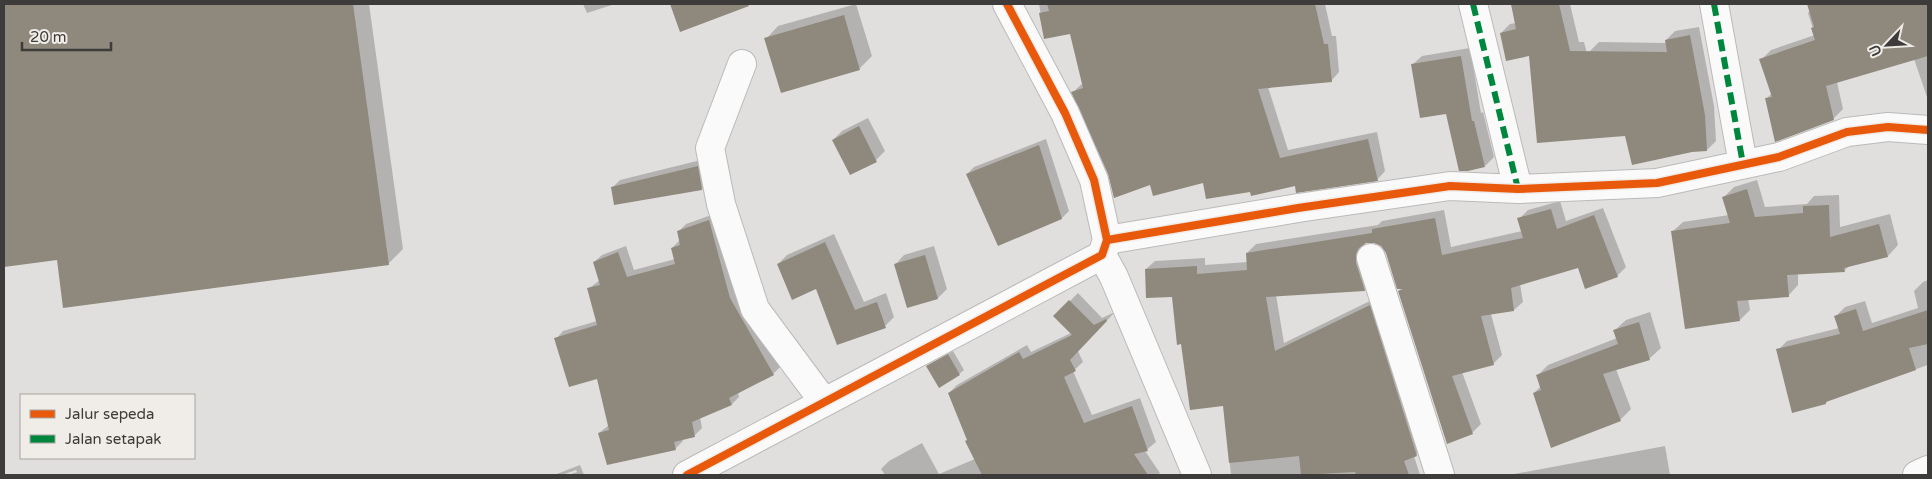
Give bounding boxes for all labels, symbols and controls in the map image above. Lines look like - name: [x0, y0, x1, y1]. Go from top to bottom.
- scale bar: [22, 20, 111, 52]
- north arrow: [1862, 20, 1912, 70]
- text: 20 m: [30, 28, 67, 46]
- text: U: [1866, 42, 1886, 59]
- legend: [20, 394, 195, 459]
- text: Jalur sepeda: [65, 405, 154, 423]
- text: Jalan setapak: [65, 430, 162, 448]

